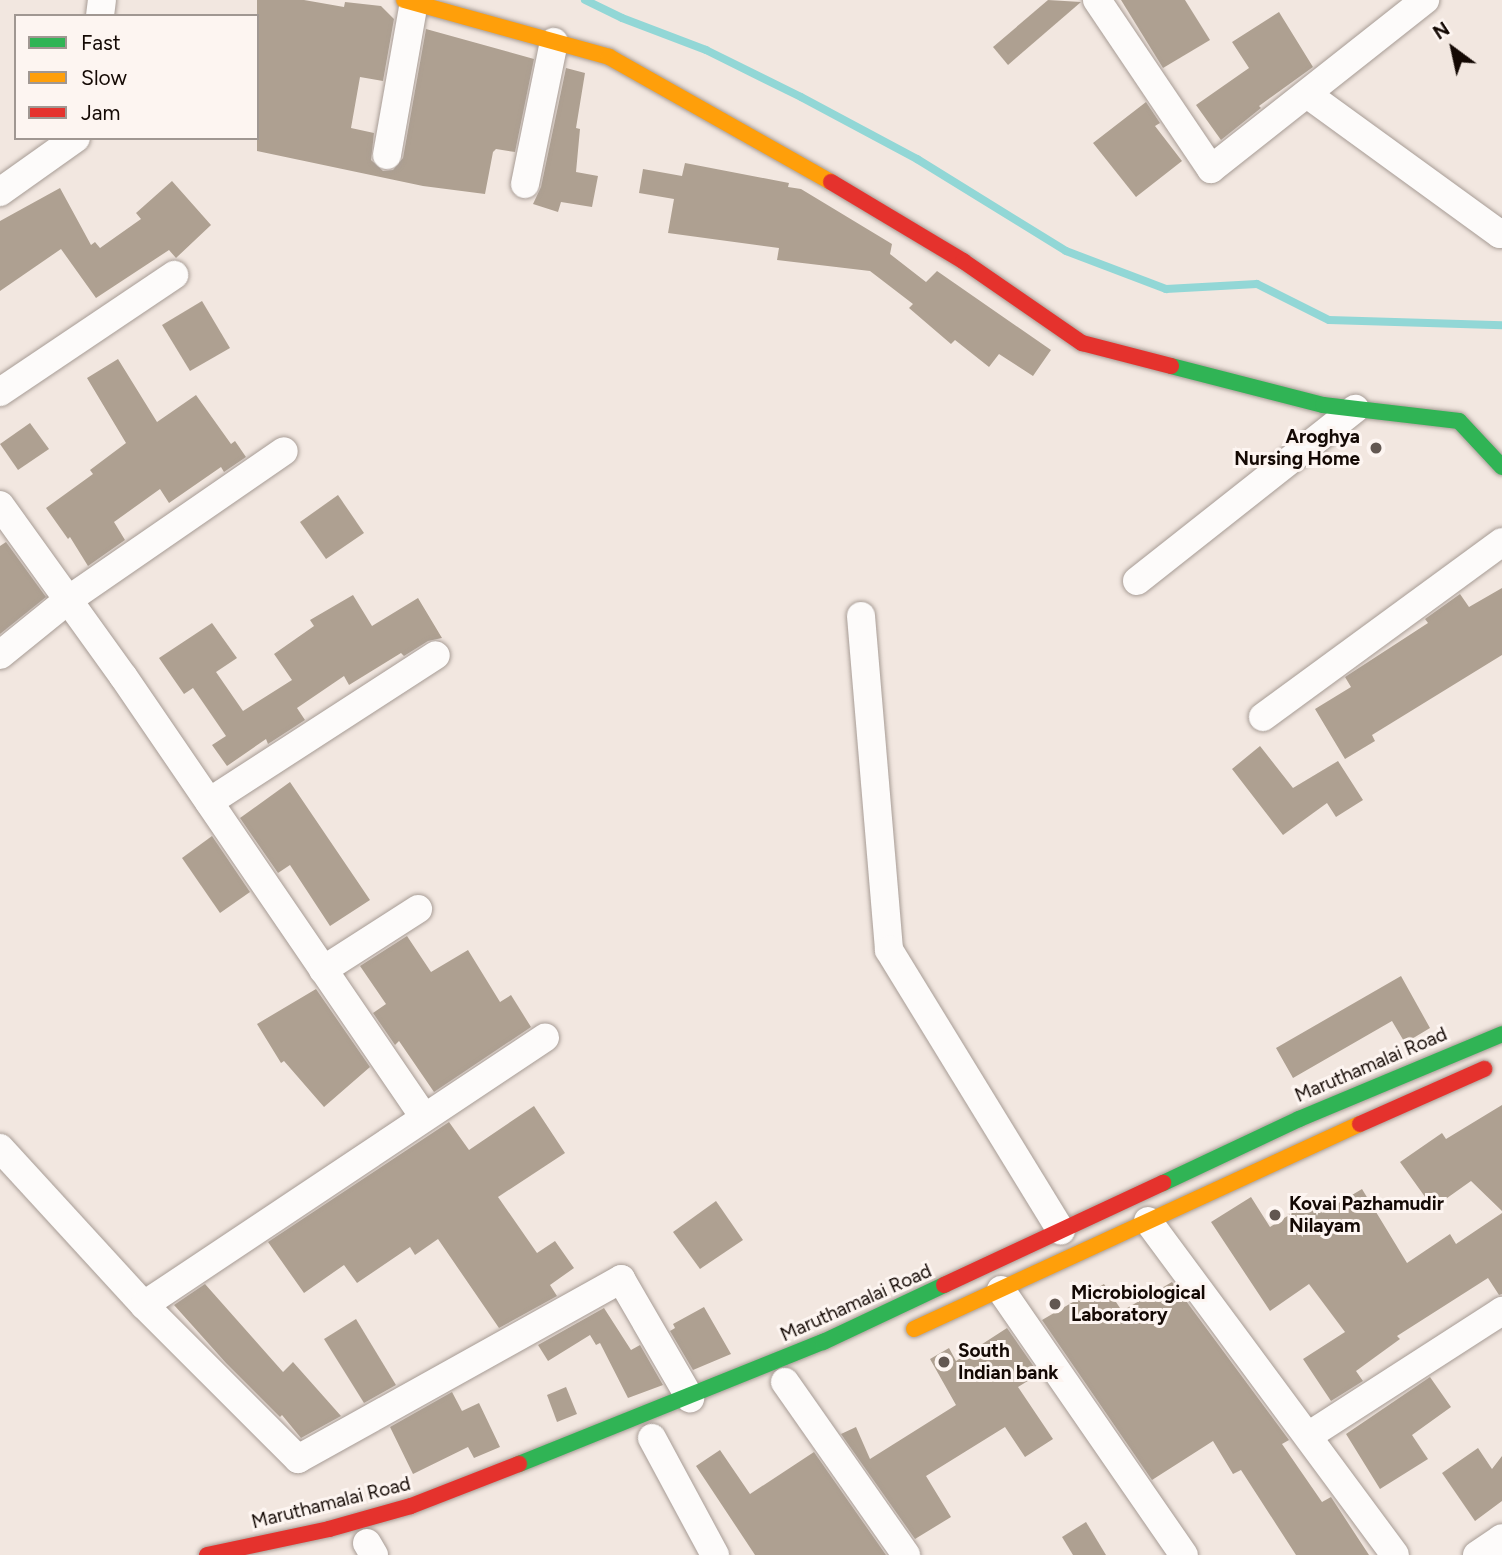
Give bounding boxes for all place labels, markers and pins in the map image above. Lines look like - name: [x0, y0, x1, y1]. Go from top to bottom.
- place label: Aroghya Nursing Home: [1234, 426, 1360, 470]
- marker: Aroghya Nursing Home: [1366, 438, 1386, 458]
- place label: Kovai Pazhamudir Nilayam: [1289, 1193, 1444, 1237]
- marker: Kovai Pazhamudir Nilayam: [1267, 1207, 1283, 1223]
- place label: Microbiological Laboratory: [1071, 1282, 1206, 1326]
- marker: Microbiological Laboratory: [1045, 1294, 1065, 1314]
- place label: South Indian bank: [958, 1340, 1058, 1384]
- marker: South Indian bank: [936, 1354, 952, 1370]

